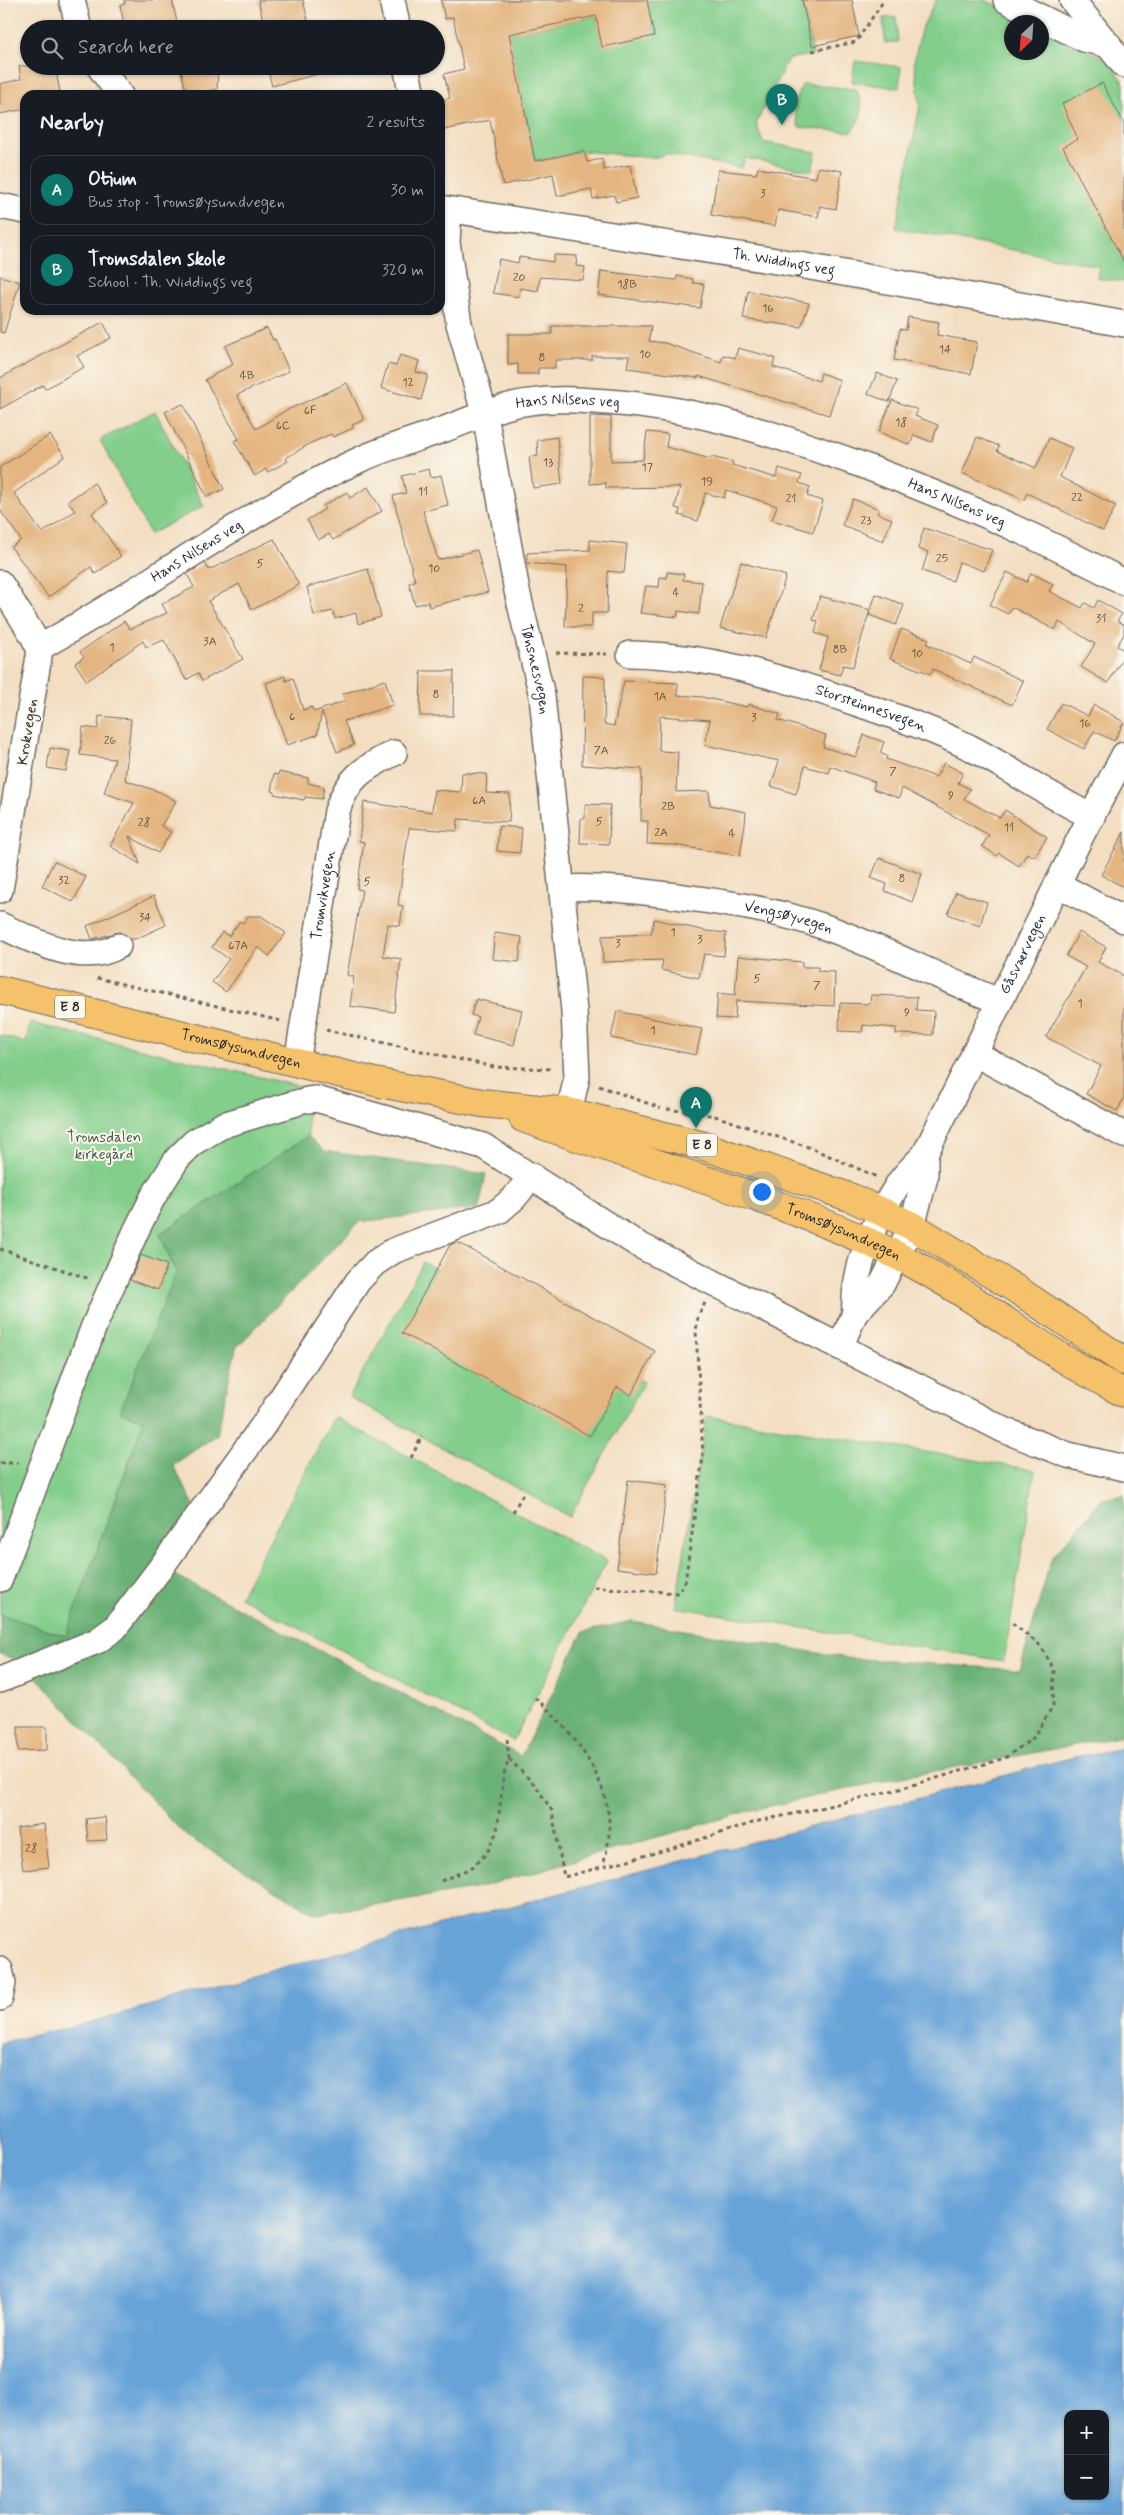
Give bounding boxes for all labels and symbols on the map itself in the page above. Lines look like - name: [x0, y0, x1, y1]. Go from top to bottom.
- north arrow: [1004, 15, 1049, 60]
- pin: B: [766, 84, 798, 125]
- house number: 3: [760, 186, 766, 202]
- street label: Th. Widdings veg: [731, 244, 837, 282]
- house number: 20: [513, 270, 526, 286]
- house number: 18B: [617, 277, 637, 293]
- house number: 16: [762, 301, 774, 317]
- house number: 14: [939, 342, 951, 358]
- house number: 10: [639, 347, 651, 363]
- house number: 8: [539, 350, 545, 366]
- house number: 4B: [240, 368, 255, 384]
- house number: 12: [402, 375, 414, 391]
- street label: Hans Nilsens veg: [514, 390, 621, 414]
- house number: 6F: [304, 403, 316, 419]
- house number: 18: [895, 415, 907, 431]
- house number: 6C: [276, 418, 291, 434]
- house number: 13: [543, 455, 553, 471]
- house number: 17: [641, 460, 653, 476]
- house number: 19: [701, 474, 713, 490]
- street label: Hans Nilsens veg: [905, 474, 1009, 533]
- house number: 11: [418, 484, 428, 500]
- house number: 22: [1071, 490, 1083, 506]
- house number: 21: [785, 491, 797, 507]
- house number: 23: [861, 513, 871, 529]
- street label: Hans Nilsens veg: [147, 515, 246, 588]
- house number: 25: [936, 551, 948, 567]
- house number: 5: [256, 556, 264, 572]
- house number: 10: [428, 561, 440, 577]
- house number: 4: [673, 585, 680, 601]
- house number: 2: [578, 601, 584, 617]
- house number: 31: [1096, 611, 1106, 627]
- street label: Tønsnesvegen: [515, 622, 554, 715]
- house number: 3A: [203, 634, 217, 650]
- house number: 1: [109, 640, 115, 656]
- house number: 8B: [833, 642, 848, 658]
- house number: 10: [911, 646, 923, 662]
- street label: Storsteinnesvegen: [813, 680, 930, 737]
- house number: 8: [433, 687, 439, 703]
- house number: 1A: [653, 689, 667, 705]
- street label: Krokvegen: [13, 697, 44, 767]
- house number: 6: [289, 709, 295, 725]
- house number: 3: [751, 710, 757, 726]
- house number: 16: [1079, 716, 1091, 732]
- house number: 26: [104, 733, 117, 749]
- house number: 7A: [593, 743, 609, 759]
- house number: 7: [889, 764, 897, 780]
- house number: 9: [948, 788, 954, 804]
- house number: 6A: [472, 793, 486, 809]
- house number: 2B: [661, 799, 675, 815]
- house number: 5: [595, 814, 603, 830]
- house number: 28: [138, 815, 150, 831]
- house number: 11: [1004, 820, 1014, 836]
- house number: 2A: [654, 825, 668, 841]
- house number: 4: [729, 826, 736, 842]
- street label: Tromvikvegen: [307, 849, 341, 941]
- house number: 8: [899, 871, 905, 887]
- house number: 32: [58, 873, 70, 889]
- house number: 5: [363, 874, 371, 890]
- street label: Vengsøyvegen: [743, 897, 835, 939]
- house number: 34: [139, 910, 151, 926]
- street label: Gåsværvegen: [995, 911, 1051, 998]
- house number: 1: [670, 925, 676, 941]
- house number: 3: [697, 932, 703, 948]
- house number: 3: [615, 936, 621, 952]
- house number: 67A: [228, 938, 248, 954]
- house number: 5: [753, 971, 761, 987]
- house number: 7: [813, 978, 821, 994]
- road number: E 8: [55, 996, 85, 1019]
- house number: 1: [1077, 996, 1083, 1012]
- house number: 9: [904, 1005, 910, 1021]
- house number: 1: [650, 1023, 656, 1039]
- street label: Tromsøysundvegen: [179, 1025, 303, 1073]
- pin: A: [680, 1087, 712, 1128]
- park label: Tromsdalen kirkegård: [67, 1128, 141, 1165]
- road number: E 8: [687, 1134, 717, 1156]
- your location: [749, 1179, 775, 1205]
- street label: Tromsøysundvegen: [783, 1199, 904, 1266]
- house number: 28: [25, 1841, 37, 1857]

